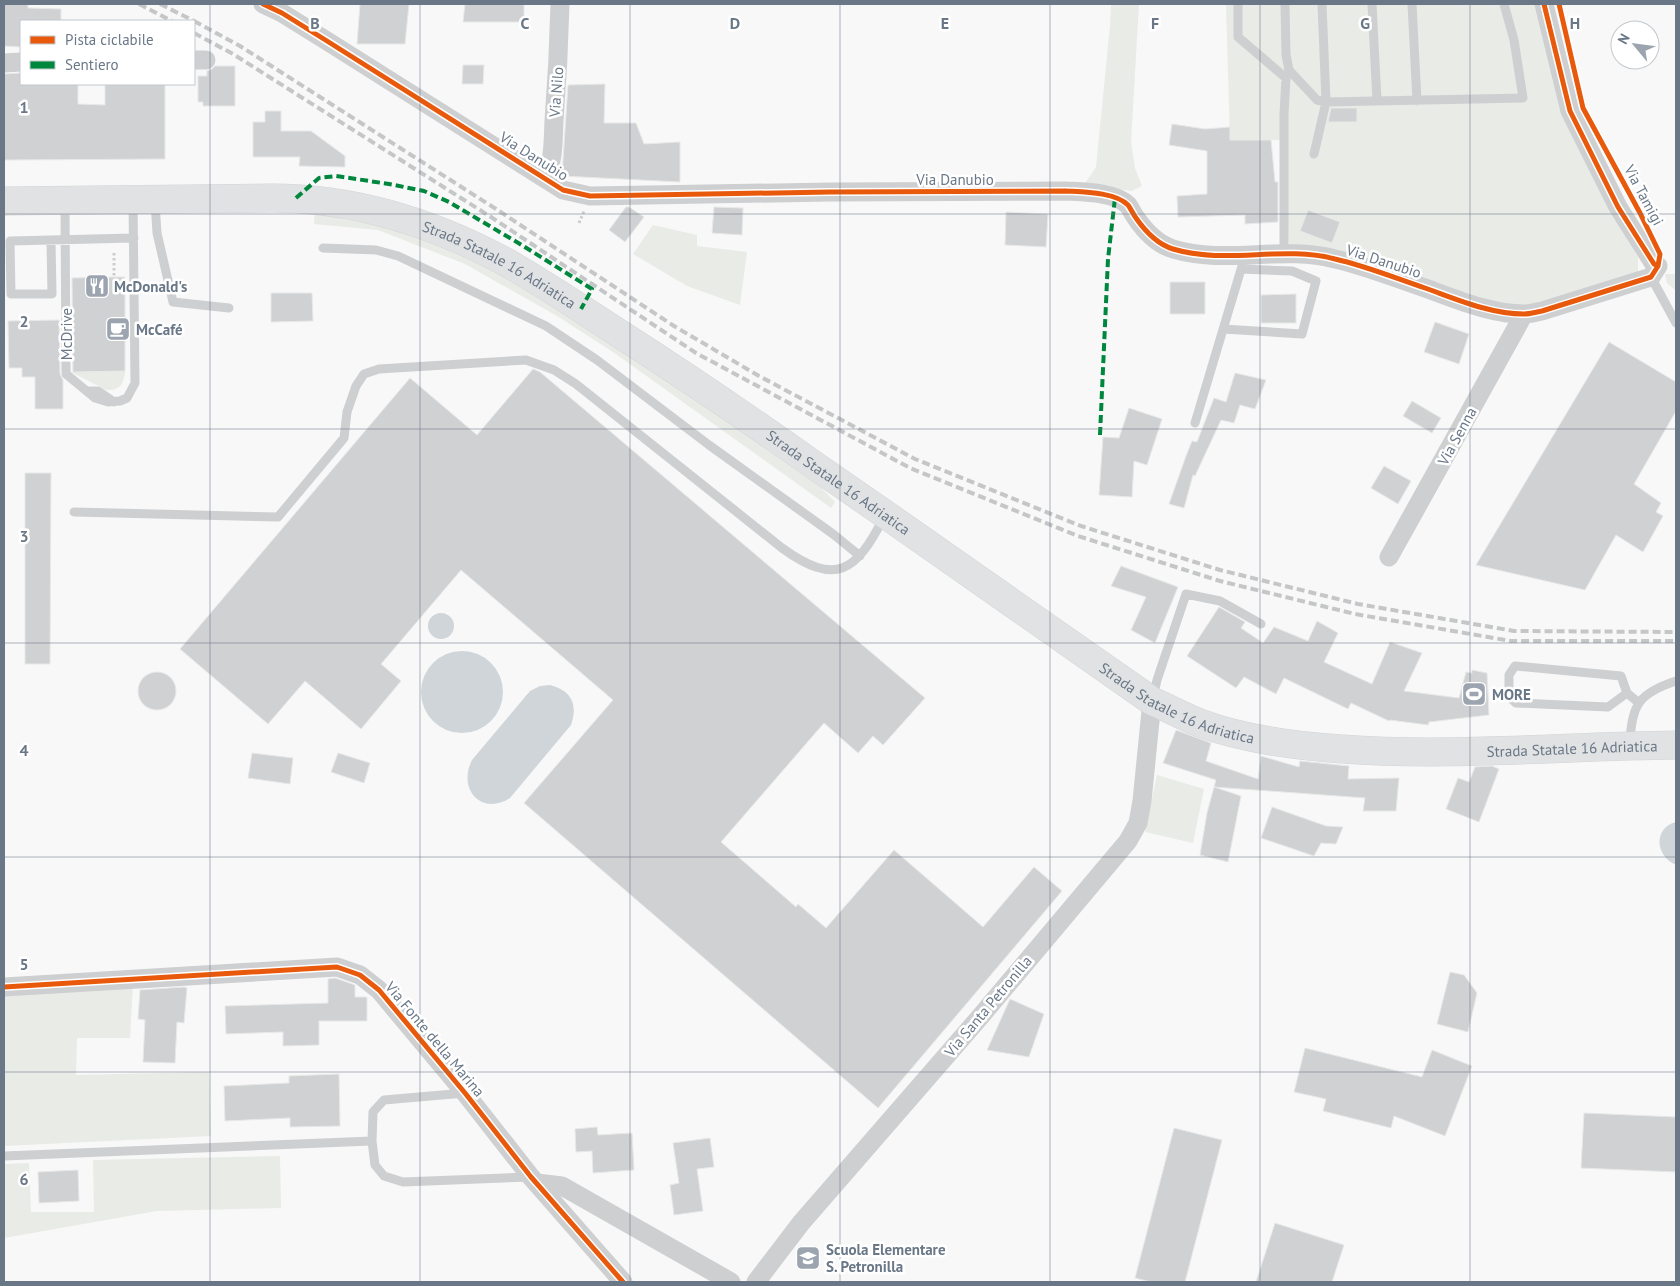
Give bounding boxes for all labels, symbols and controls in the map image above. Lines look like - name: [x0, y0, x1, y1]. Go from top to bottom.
- text: B: [310, 13, 320, 33]
- text: C: [521, 13, 530, 33]
- text: D: [730, 13, 740, 33]
- text: E: [941, 13, 949, 33]
- text: F: [1151, 13, 1159, 33]
- text: G: [1360, 13, 1370, 33]
- text: H: [1570, 13, 1580, 33]
- legend: [20, 20, 195, 85]
- north arrow: [1610, 20, 1660, 70]
- text: Pista ciclabile: [65, 30, 154, 49]
- text: N: [1614, 30, 1634, 47]
- text: Sentiero: [65, 55, 119, 74]
- street label: Via Nilo: [545, 66, 567, 119]
- text: 1: [19, 97, 29, 117]
- street label: Via Danubio: [495, 127, 572, 185]
- street label: Via Tamigi: [1620, 161, 1668, 229]
- street label: Via Danubio: [915, 170, 994, 189]
- street label: Strada Statale 16 Adriatica: [420, 216, 580, 312]
- street label: Via Danubio: [1343, 240, 1424, 282]
- restaurant icon: McDonald's: [84, 273, 110, 299]
- place label: McDonald's: [114, 277, 187, 296]
- street label: McDrive: [57, 308, 76, 360]
- text: 2: [19, 311, 29, 331]
- cafe icon: McCafé: [105, 316, 131, 342]
- place label: McCafé: [136, 320, 183, 339]
- street label: Via Senna: [1433, 404, 1481, 469]
- street label: Strada Statale 16 Adriatica: [763, 425, 914, 539]
- text: 3: [19, 526, 29, 546]
- street label: Strada Statale 16 Adriatica: [1096, 658, 1256, 747]
- sports icon: MORE: [1461, 681, 1487, 707]
- place label: MORE: [1492, 685, 1531, 704]
- street label: Strada Statale 16 Adriatica: [1486, 736, 1658, 761]
- text: 4: [19, 740, 29, 760]
- street label: Via Santa Petronilla: [940, 952, 1036, 1061]
- text: 5: [19, 954, 29, 974]
- street label: Via Fonte della Marina: [381, 977, 489, 1100]
- text: 6: [19, 1169, 29, 1189]
- place label: Scuola Elementare S. Petronilla: [826, 1240, 946, 1276]
- school or university icon: Scuola Elementare S. Petronilla: [795, 1245, 821, 1271]

